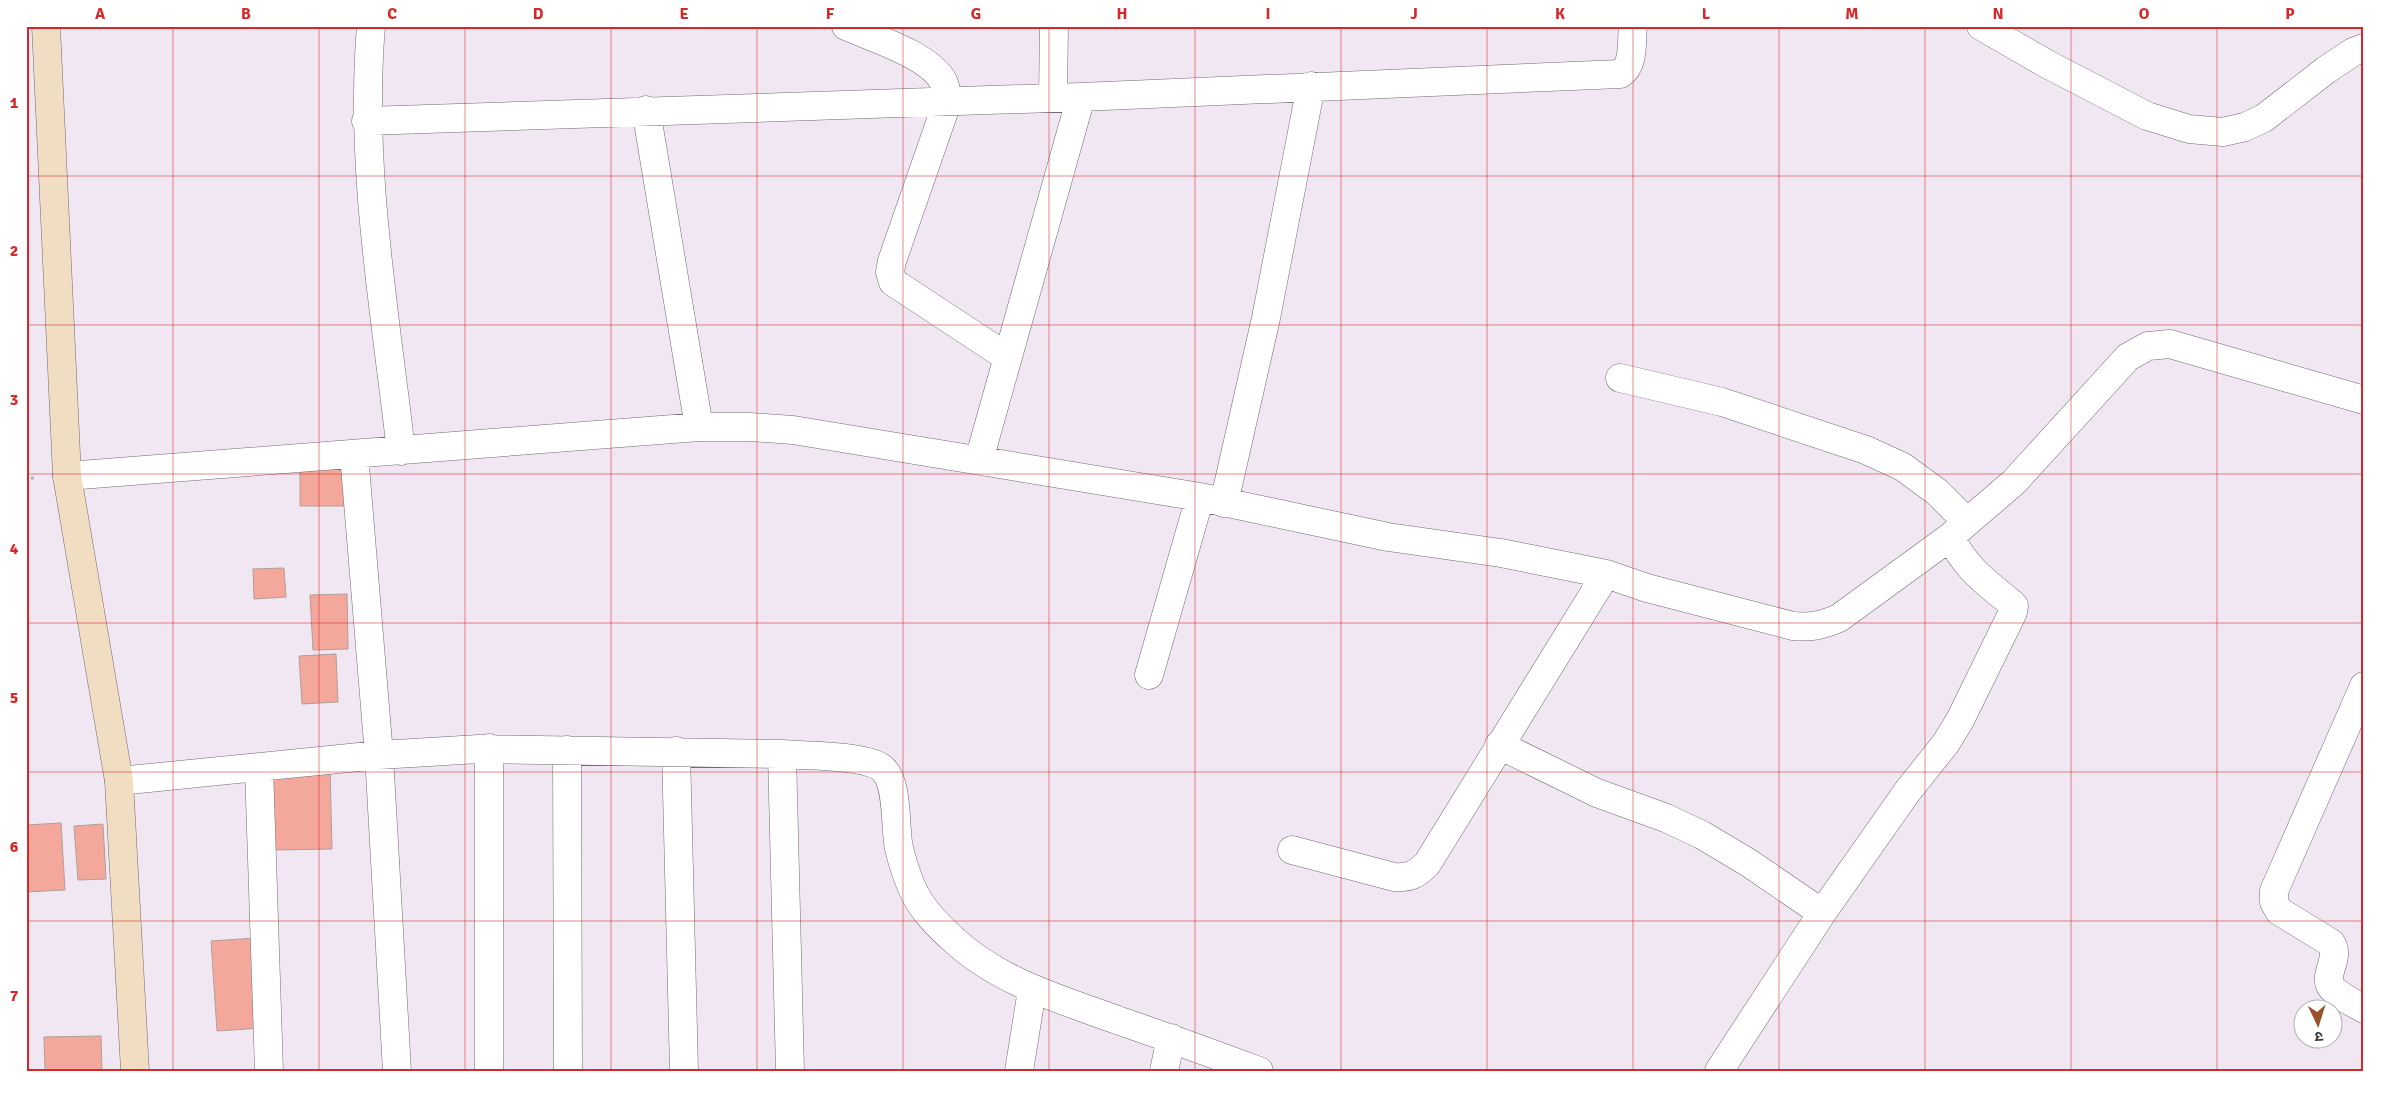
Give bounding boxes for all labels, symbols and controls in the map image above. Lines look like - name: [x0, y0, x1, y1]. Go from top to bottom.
- text: A: [95, 4, 106, 24]
- text: B: [241, 4, 251, 24]
- text: C: [387, 4, 397, 24]
- text: D: [533, 4, 544, 24]
- text: E: [679, 4, 689, 24]
- text: F: [826, 4, 835, 24]
- text: G: [971, 4, 981, 24]
- text: H: [1117, 4, 1127, 24]
- text: I: [1265, 4, 1271, 24]
- text: J: [1410, 4, 1418, 24]
- text: K: [1555, 4, 1565, 24]
- text: L: [1702, 4, 1711, 24]
- text: M: [1845, 4, 1859, 24]
- text: N: [1992, 4, 2004, 24]
- text: O: [2139, 4, 2150, 24]
- text: P: [2285, 4, 2295, 24]
- text: 1: [10, 93, 19, 113]
- text: 2: [10, 241, 18, 261]
- text: 3: [10, 390, 18, 410]
- text: 4: [10, 539, 19, 559]
- text: 5: [10, 688, 18, 708]
- text: 6: [10, 837, 19, 857]
- text: 7: [10, 986, 19, 1006]
- north arrow: [2292, 1000, 2342, 1050]
- text: उ: [2313, 1028, 2324, 1045]

